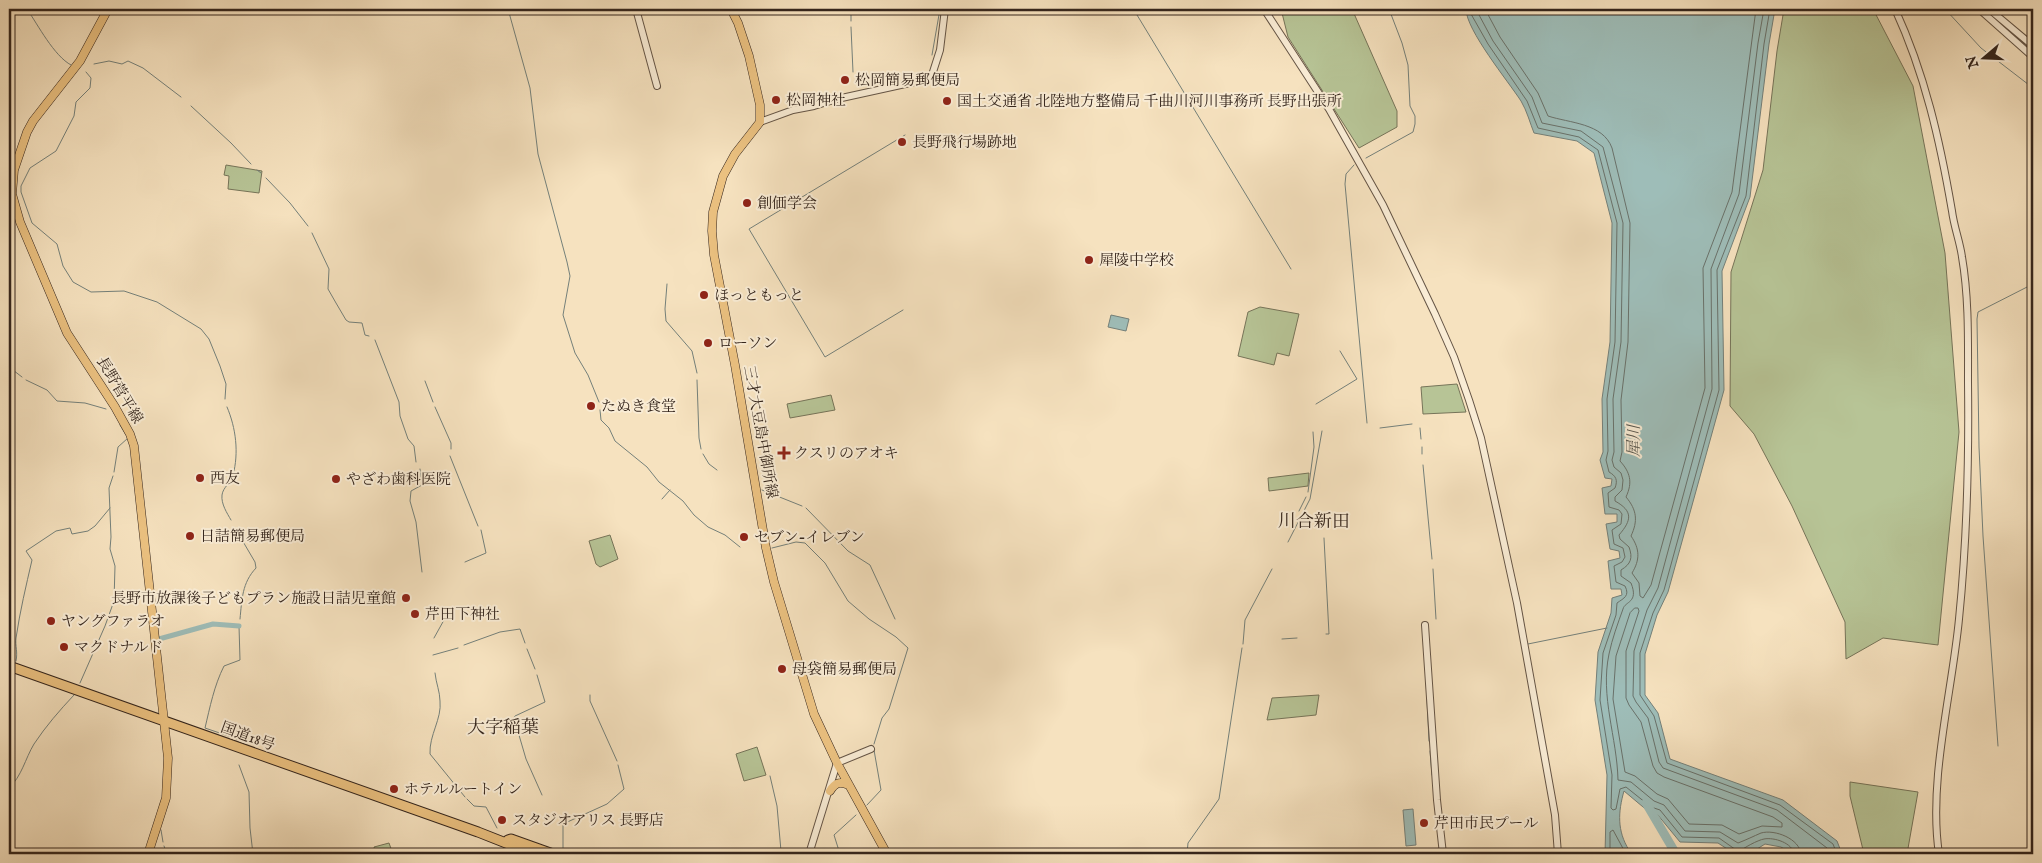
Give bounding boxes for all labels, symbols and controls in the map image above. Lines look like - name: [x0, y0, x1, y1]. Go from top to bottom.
- north arrow: [1960, 32, 2010, 82]
- text: N: [1962, 53, 1983, 72]
- place label: 松岡簡易郵便局: [855, 71, 960, 90]
- marker: 松岡簡易郵便局: [839, 74, 851, 86]
- place label: 松岡神社: [786, 91, 846, 110]
- place label: 国土交通省 北陸地方整備局 千曲川河川事務所 長野出張所: [957, 92, 1342, 111]
- marker: 松岡神社: [770, 94, 782, 106]
- marker: 国土交通省 北陸地方整備局 千曲川河川事務所 長野出張所: [941, 95, 953, 107]
- place label: 長野飛行場跡地: [912, 133, 1017, 152]
- marker: 長野飛行場跡地: [896, 136, 908, 148]
- place label: 創価学会: [757, 194, 817, 213]
- marker: 創価学会: [741, 197, 753, 209]
- place label: 犀陵中学校: [1099, 251, 1174, 270]
- marker: 犀陵中学校: [1083, 254, 1095, 266]
- place label: ほっともっと: [714, 286, 804, 305]
- marker: ほっともっと: [698, 289, 710, 301]
- place label: ローソン: [718, 334, 777, 353]
- marker: ローソン: [702, 337, 714, 349]
- street label: 長野菅平線: [92, 353, 147, 427]
- street label: 三才大豆島中御所線: [739, 364, 782, 500]
- place label: たぬき食堂: [601, 397, 676, 416]
- marker: たぬき食堂: [585, 400, 597, 412]
- water label: 犀川: [1625, 423, 1645, 457]
- place label: クスリのアオキ: [794, 444, 899, 463]
- marker: クスリのアオキ: [778, 447, 790, 459]
- place label: 西友: [210, 469, 240, 488]
- place label: やざわ歯科医院: [346, 470, 451, 489]
- marker: 西友: [194, 472, 206, 484]
- marker: やざわ歯科医院: [330, 473, 342, 485]
- district label: 川合新田: [1278, 511, 1350, 534]
- place label: 日詰簡易郵便局: [200, 527, 305, 546]
- place label: セブン-イレブン: [754, 528, 865, 547]
- marker: 日詰簡易郵便局: [184, 530, 196, 542]
- marker: セブン-イレブン: [738, 531, 750, 543]
- place label: 長野市放課後子どもプラン施設日詰児童館: [111, 589, 396, 608]
- marker: 長野市放課後子どもプラン施設日詰児童館: [400, 592, 412, 604]
- place label: 芹田下神社: [425, 605, 500, 624]
- marker: 芹田下神社: [409, 608, 421, 620]
- place label: ヤングファラオ: [61, 612, 165, 631]
- marker: ヤングファラオ: [45, 615, 57, 627]
- place label: マクドナルド: [74, 638, 163, 657]
- marker: マクドナルド: [58, 641, 70, 653]
- place label: 母袋簡易郵便局: [792, 660, 897, 679]
- marker: 母袋簡易郵便局: [776, 663, 788, 675]
- district label: 大字稲葉: [467, 717, 539, 740]
- street label: 国道18号: [218, 718, 278, 755]
- place label: ホテルルートイン: [404, 780, 522, 799]
- marker: ホテルルートイン: [388, 783, 400, 795]
- place label: スタジオアリス 長野店: [512, 811, 664, 830]
- marker: スタジオアリス 長野店: [496, 814, 508, 826]
- place label: 芹田市民プール: [1434, 814, 1538, 833]
- marker: 芹田市民プール: [1418, 817, 1430, 829]

